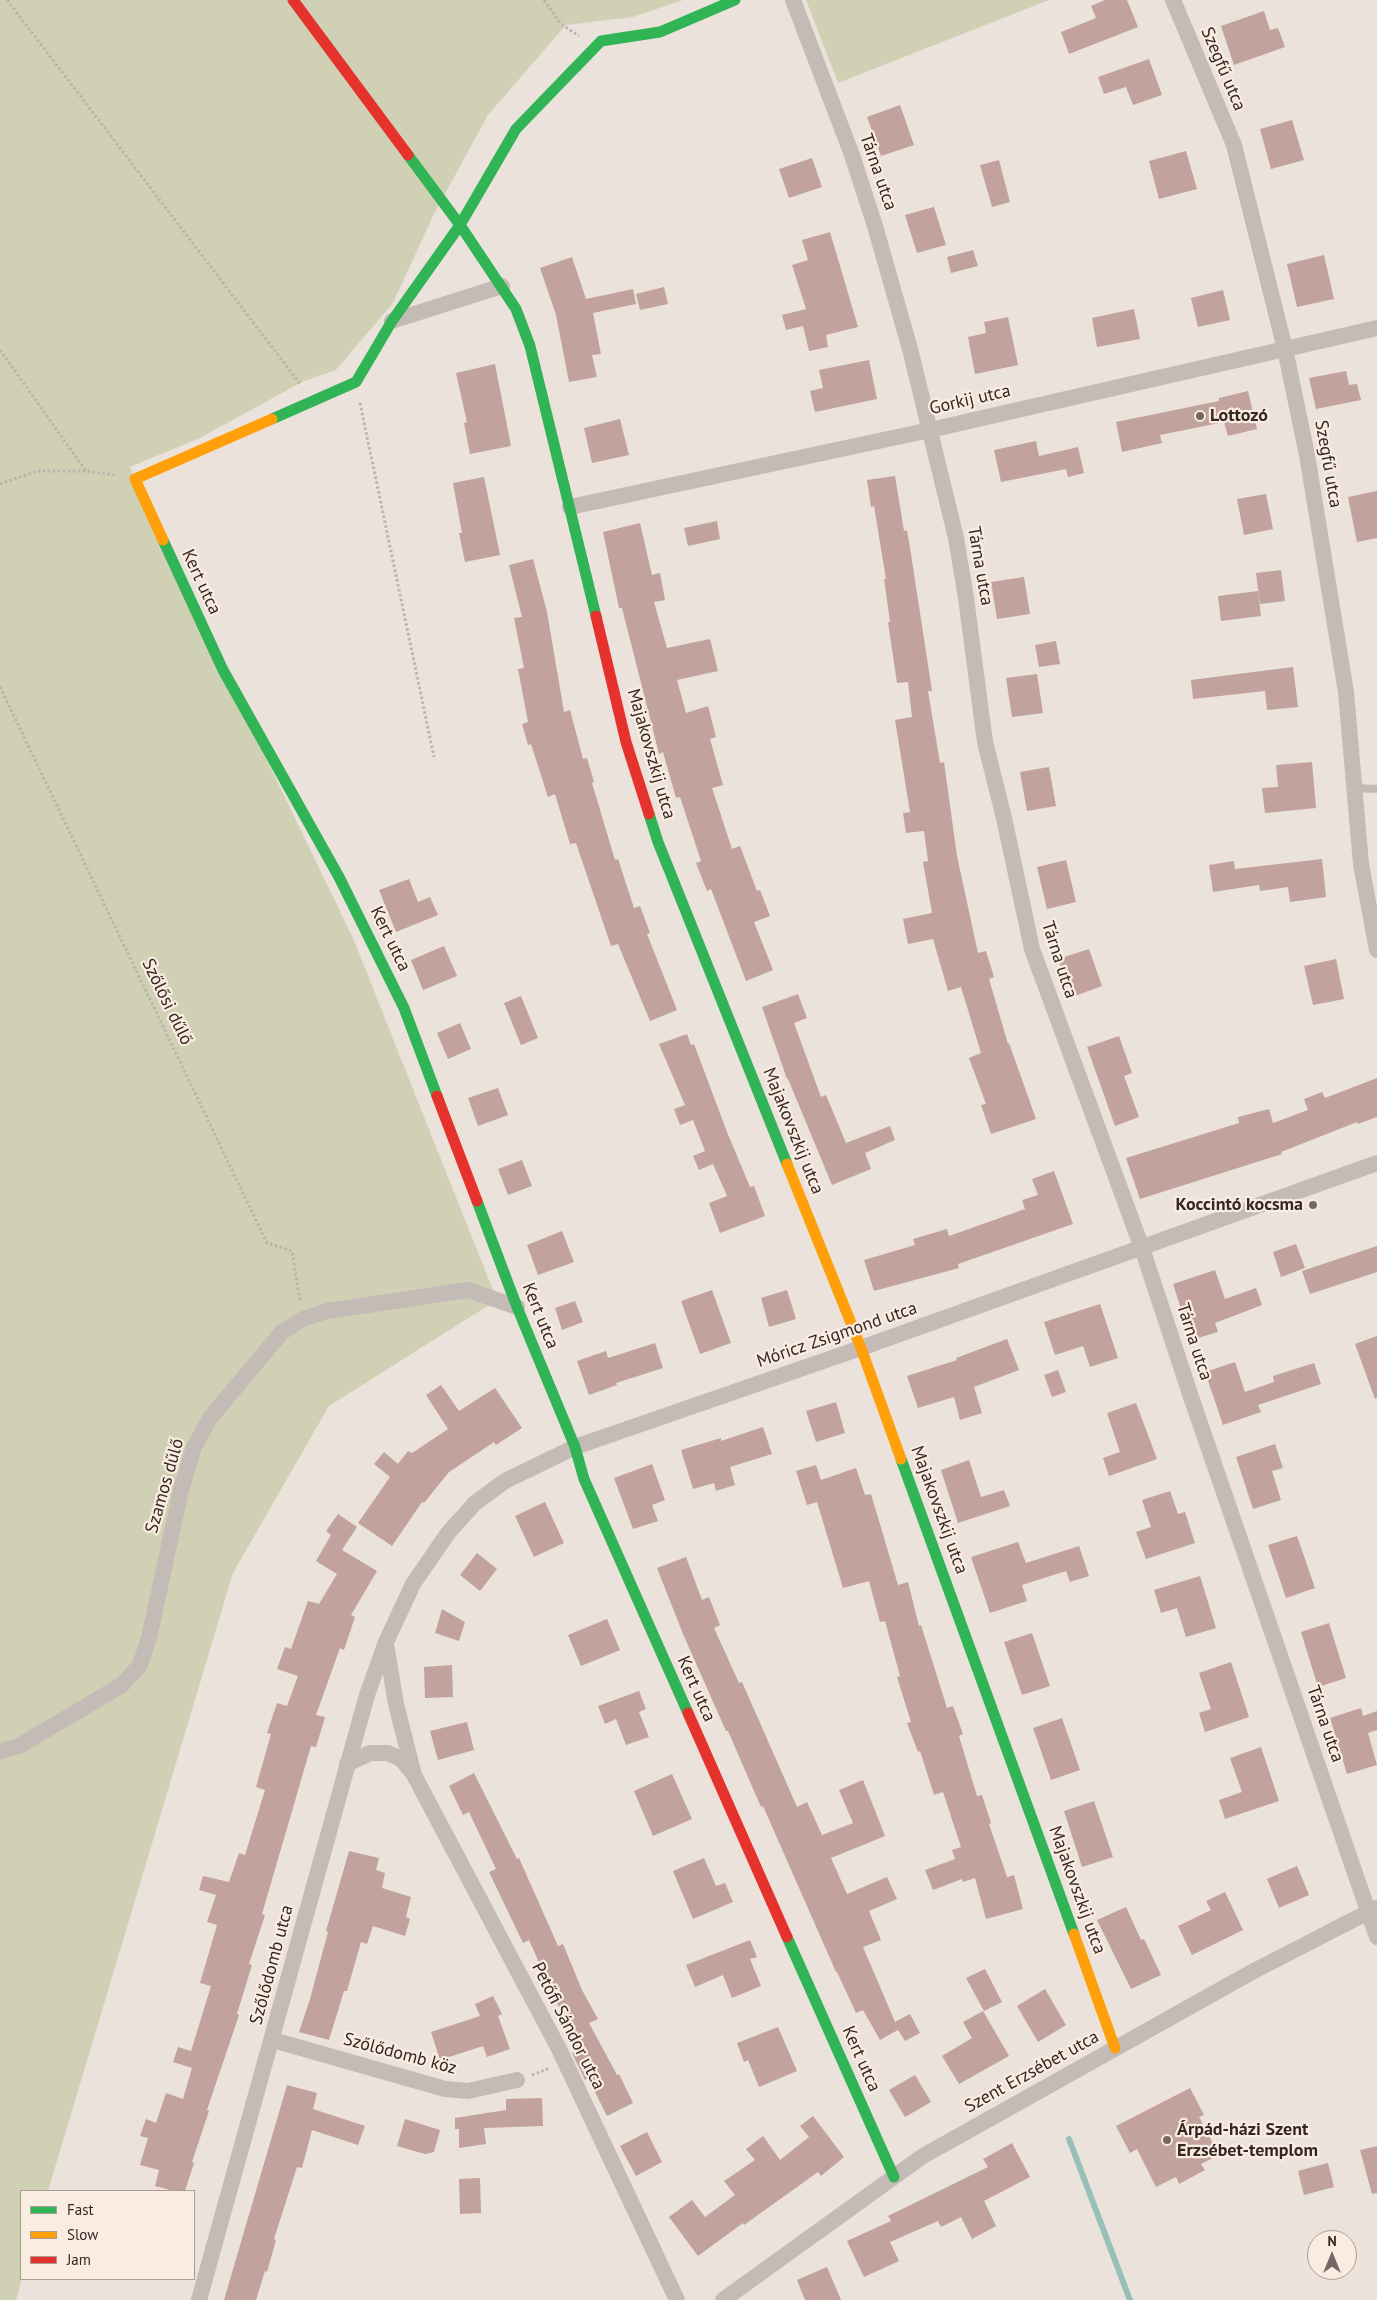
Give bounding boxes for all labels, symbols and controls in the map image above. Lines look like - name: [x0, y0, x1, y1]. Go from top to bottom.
- street label: Szegfű utca: [1196, 24, 1250, 114]
- street label: Tárna utca: [855, 131, 901, 213]
- street label: Gorkij utca: [927, 380, 1013, 420]
- place label: Lottozó: [1210, 405, 1268, 427]
- marker: Lottozó: [1194, 410, 1206, 422]
- street label: Szegfű utca: [1310, 418, 1346, 510]
- street label: Tárna utca: [962, 525, 998, 607]
- street label: Kert utca: [177, 546, 225, 618]
- street label: Majakovszkij utca: [622, 686, 680, 822]
- street label: Kert utca: [365, 903, 415, 975]
- street label: Tárna utca: [1036, 919, 1082, 1001]
- street label: Szőlősi dűlő: [137, 955, 197, 1049]
- street label: Majakovszkij utca: [758, 1064, 828, 1198]
- place label: Koccintó kocsma: [1176, 1194, 1303, 1216]
- marker: Koccintó kocsma: [1307, 1199, 1319, 1211]
- street label: Kert utca: [517, 1280, 563, 1352]
- street label: Móricz Zsigmond utca: [754, 1297, 920, 1373]
- street label: Tárna utca: [1171, 1301, 1217, 1383]
- street label: Szamos dűlő: [141, 1436, 189, 1536]
- street label: Majakovszkij utca: [906, 1443, 972, 1577]
- street label: Kert utca: [672, 1653, 720, 1725]
- street label: Tárna utca: [1302, 1683, 1348, 1765]
- street label: Majakovszkij utca: [1044, 1823, 1110, 1957]
- street label: Szőlődomb utca: [246, 1903, 298, 2027]
- street label: Petőfi Sándor utca: [527, 1959, 609, 2093]
- street label: Kert utca: [837, 2023, 885, 2095]
- street label: Szent Erzsébet utca: [961, 2026, 1103, 2118]
- street label: Szőlődomb köz: [341, 2029, 459, 2079]
- place label: Árpád-házi Szent Erzsébet-templom: [1177, 2119, 1318, 2162]
- marker: Árpád-házi Szent Erzsébet-templom: [1161, 2134, 1173, 2146]
- legend: [20, 2190, 195, 2280]
- text: Fast: [67, 2200, 94, 2219]
- text: Slow: [67, 2225, 98, 2244]
- north arrow: [1307, 2230, 1357, 2280]
- text: N: [1327, 2232, 1337, 2250]
- text: Jam: [67, 2250, 91, 2269]

